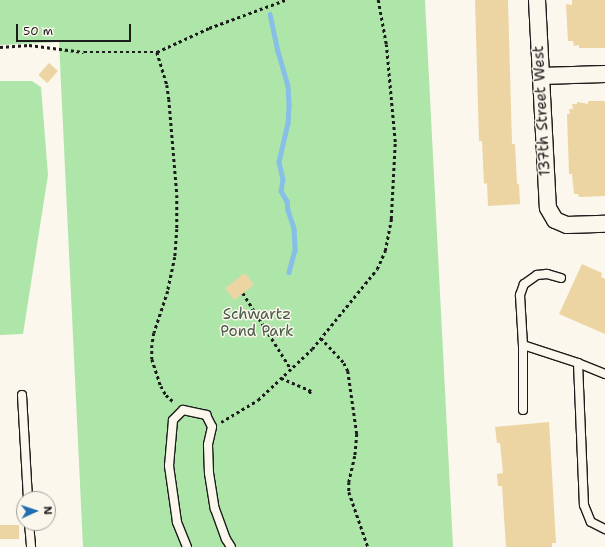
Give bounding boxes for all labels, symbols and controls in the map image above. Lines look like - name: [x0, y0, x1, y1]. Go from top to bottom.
- scale bar: [18, 16, 133, 42]
- text: 50 m: [23, 23, 53, 39]
- street label: 137th Street West: [530, 45, 554, 177]
- park label: Schwartz Pond Park: [220, 305, 294, 340]
- north arrow: [16, 491, 56, 531]
- text: N: [40, 506, 55, 515]

